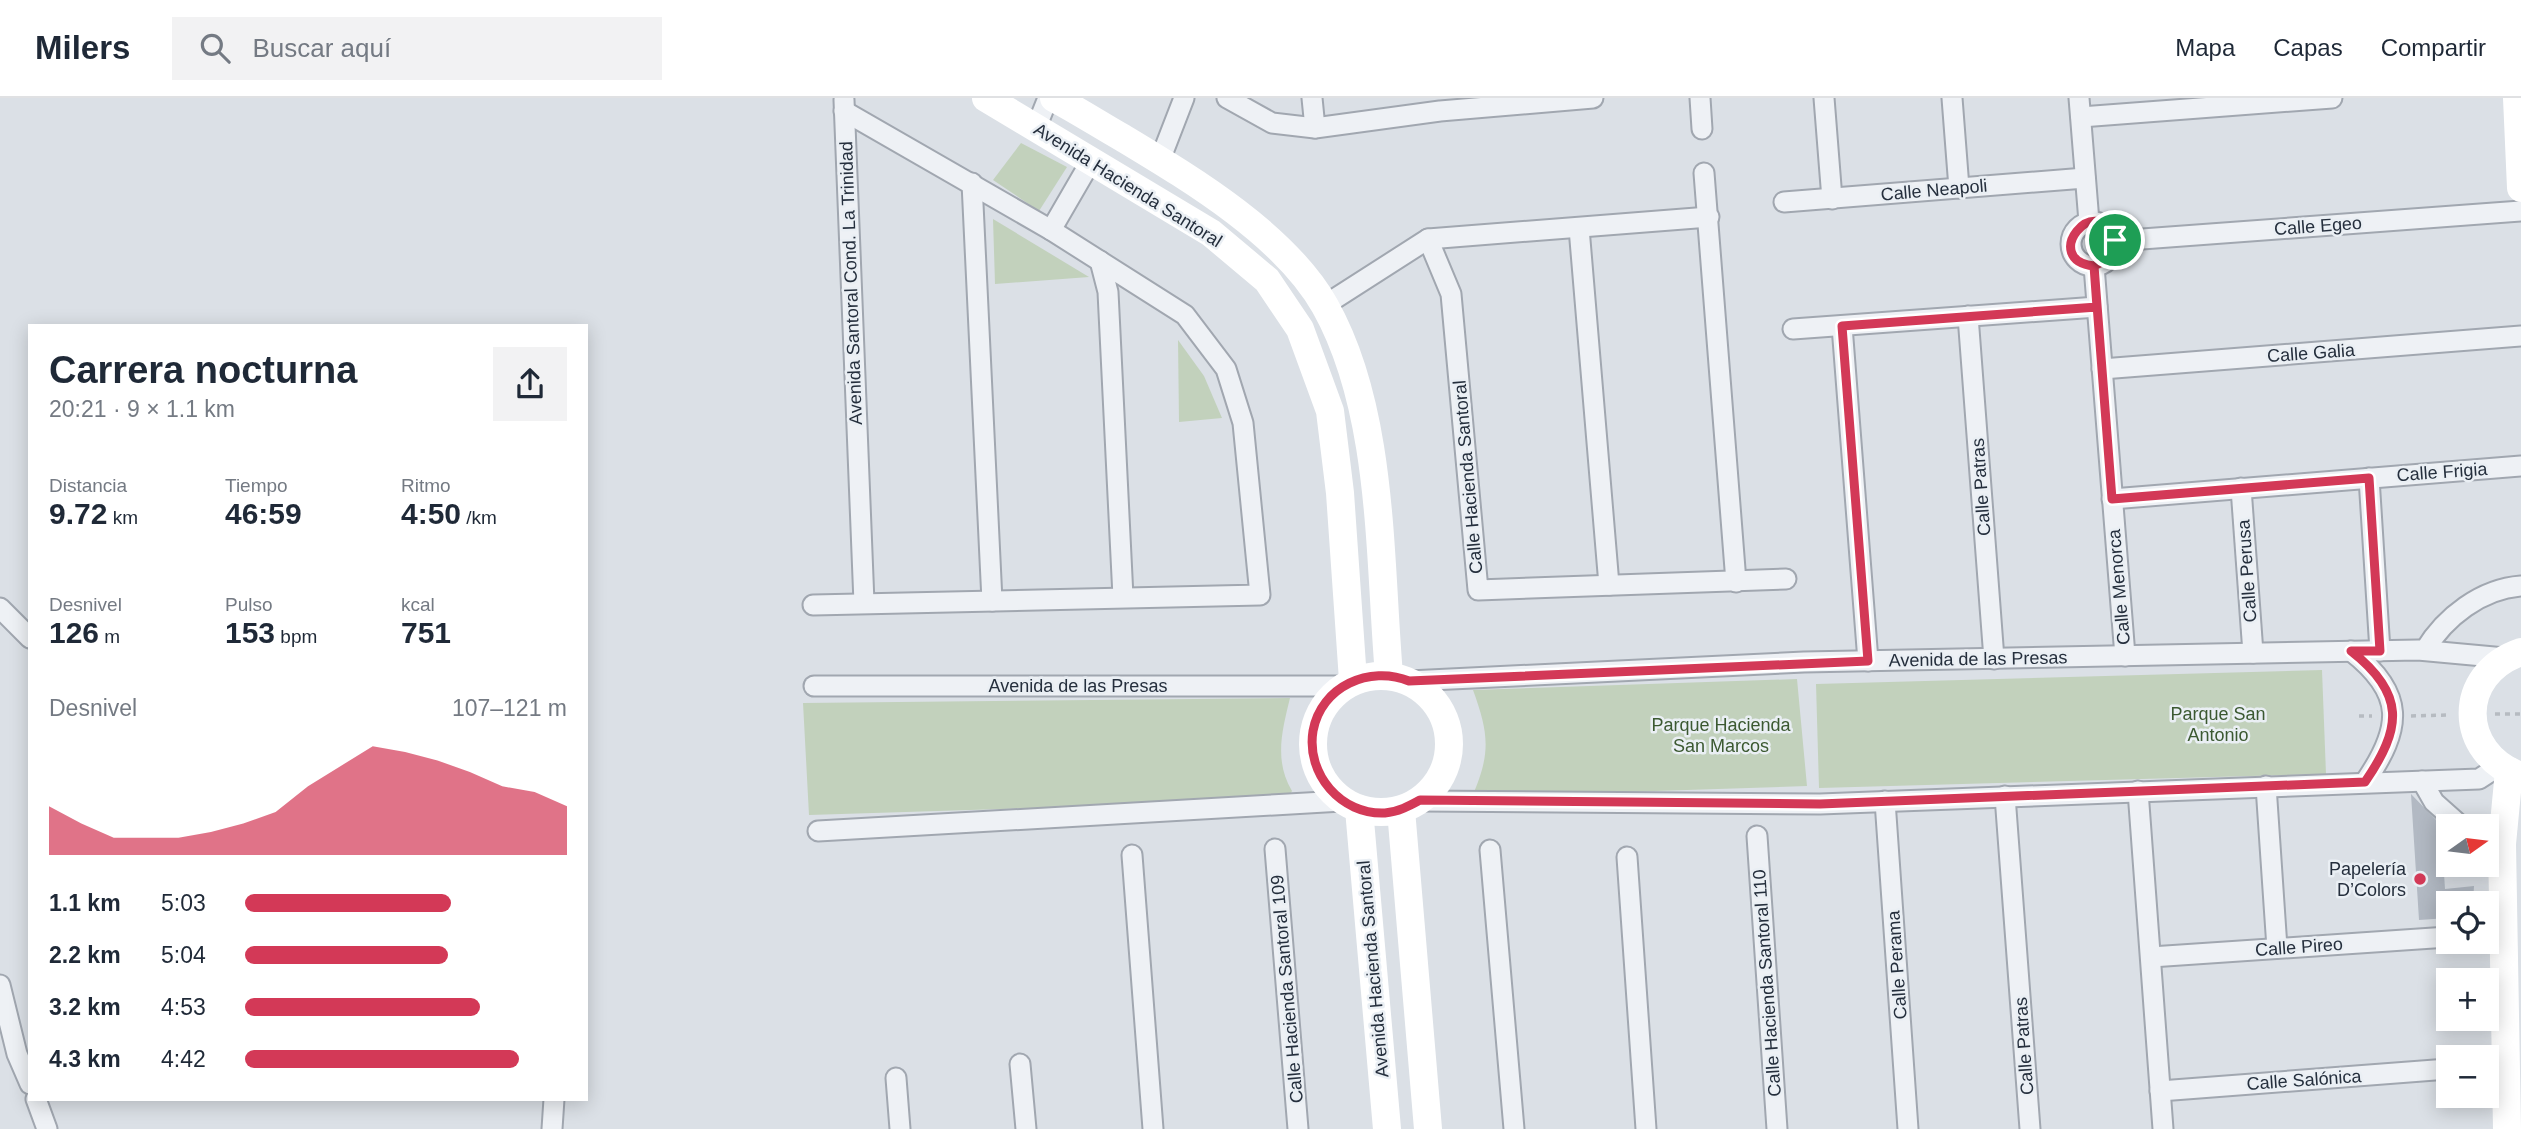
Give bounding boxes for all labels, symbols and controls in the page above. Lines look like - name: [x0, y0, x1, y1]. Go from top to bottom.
- search box: [172, 17, 662, 80]
- text: Milers: [35, 29, 130, 66]
- icon: search: [196, 29, 234, 67]
- text: Buscar aquí: [252, 33, 391, 63]
- text: Mapa: [2175, 34, 2235, 61]
- text: Capas: [2273, 34, 2343, 61]
- text: Compartir: [2381, 34, 2486, 61]
- street label: Avenida Hacienda Santoral: [1030, 119, 1226, 251]
- street label: Avenida Santoral Cond. La Trinidad: [836, 141, 866, 425]
- street label: Calle Neapoli: [1880, 175, 1988, 205]
- pin: [2085, 210, 2145, 270]
- street label: Calle Egeo: [2273, 213, 2363, 239]
- icon: arrive: [2096, 221, 2134, 259]
- street label: Calle Galia: [2266, 340, 2357, 366]
- button: share: [493, 347, 567, 421]
- text: Carrera nocturna: [49, 349, 357, 391]
- street label: Calle Hacienda Santoral: [1450, 379, 1486, 575]
- text: 20:21 · 9 × 1.1 km: [49, 396, 235, 422]
- street label: Calle Patras: [1968, 437, 1994, 537]
- street label: Calle Frigia: [2396, 459, 2489, 485]
- text: Distancia: [49, 475, 127, 496]
- text: Tiempo: [225, 475, 288, 496]
- text: Ritmo: [401, 475, 451, 496]
- text: 9.72: [49, 497, 107, 530]
- text: 46:59: [225, 497, 302, 530]
- text: 4:50: [401, 497, 461, 530]
- text: km: [107, 507, 138, 528]
- text: /km: [461, 507, 497, 528]
- street label: Calle Perusa: [2233, 518, 2261, 623]
- street label: Calle Menorca: [2104, 527, 2134, 646]
- text: Desnivel: [49, 594, 122, 615]
- text: Pulso: [225, 594, 273, 615]
- text: kcal: [401, 594, 435, 615]
- text: 126: [49, 616, 99, 649]
- text: 153: [225, 616, 275, 649]
- text: 751: [401, 616, 451, 649]
- text: m: [99, 626, 120, 647]
- text: bpm: [275, 626, 317, 647]
- street label: Avenida de las Presas: [1888, 647, 2068, 671]
- street label: Avenida de las Presas: [989, 676, 1167, 696]
- text: Desnivel: [49, 695, 137, 721]
- text: 107–121 m: [452, 695, 567, 721]
- park label: Parque San Antonio: [2170, 704, 2266, 745]
- park label: Parque Hacienda San Marcos: [1651, 715, 1792, 756]
- north arrow: [2436, 814, 2499, 877]
- map controls: [2436, 814, 2499, 1108]
- place label: Papelería D’Colors: [2329, 859, 2407, 900]
- street label: Avenida Hacienda Santoral: [1354, 860, 1392, 1078]
- street label: Calle Hacienda Santoral 110: [1749, 869, 1785, 1097]
- marker: Papelería D’Colors: [2412, 871, 2428, 887]
- street label: Calle Hacienda Santoral 109: [1267, 874, 1307, 1104]
- text: 1.1 km: [49, 890, 121, 916]
- text: 5:03: [161, 890, 206, 916]
- button: locate: [2436, 891, 2499, 954]
- street label: Calle Perama: [1883, 909, 1911, 1020]
- street label: Calle Pireo: [2254, 934, 2344, 960]
- text: 2.2 km: [49, 942, 121, 968]
- text: 5:04: [161, 942, 206, 968]
- button: +: [2436, 968, 2499, 1031]
- text: 3.2 km: [49, 994, 121, 1020]
- text: 4:53: [161, 994, 206, 1020]
- street label: Calle Patras: [2011, 996, 2037, 1096]
- button: −: [2436, 1045, 2499, 1108]
- text: 4.3 km: [49, 1046, 121, 1072]
- text: 4:42: [161, 1046, 206, 1072]
- street label: Calle Salónica: [2246, 1066, 2363, 1094]

